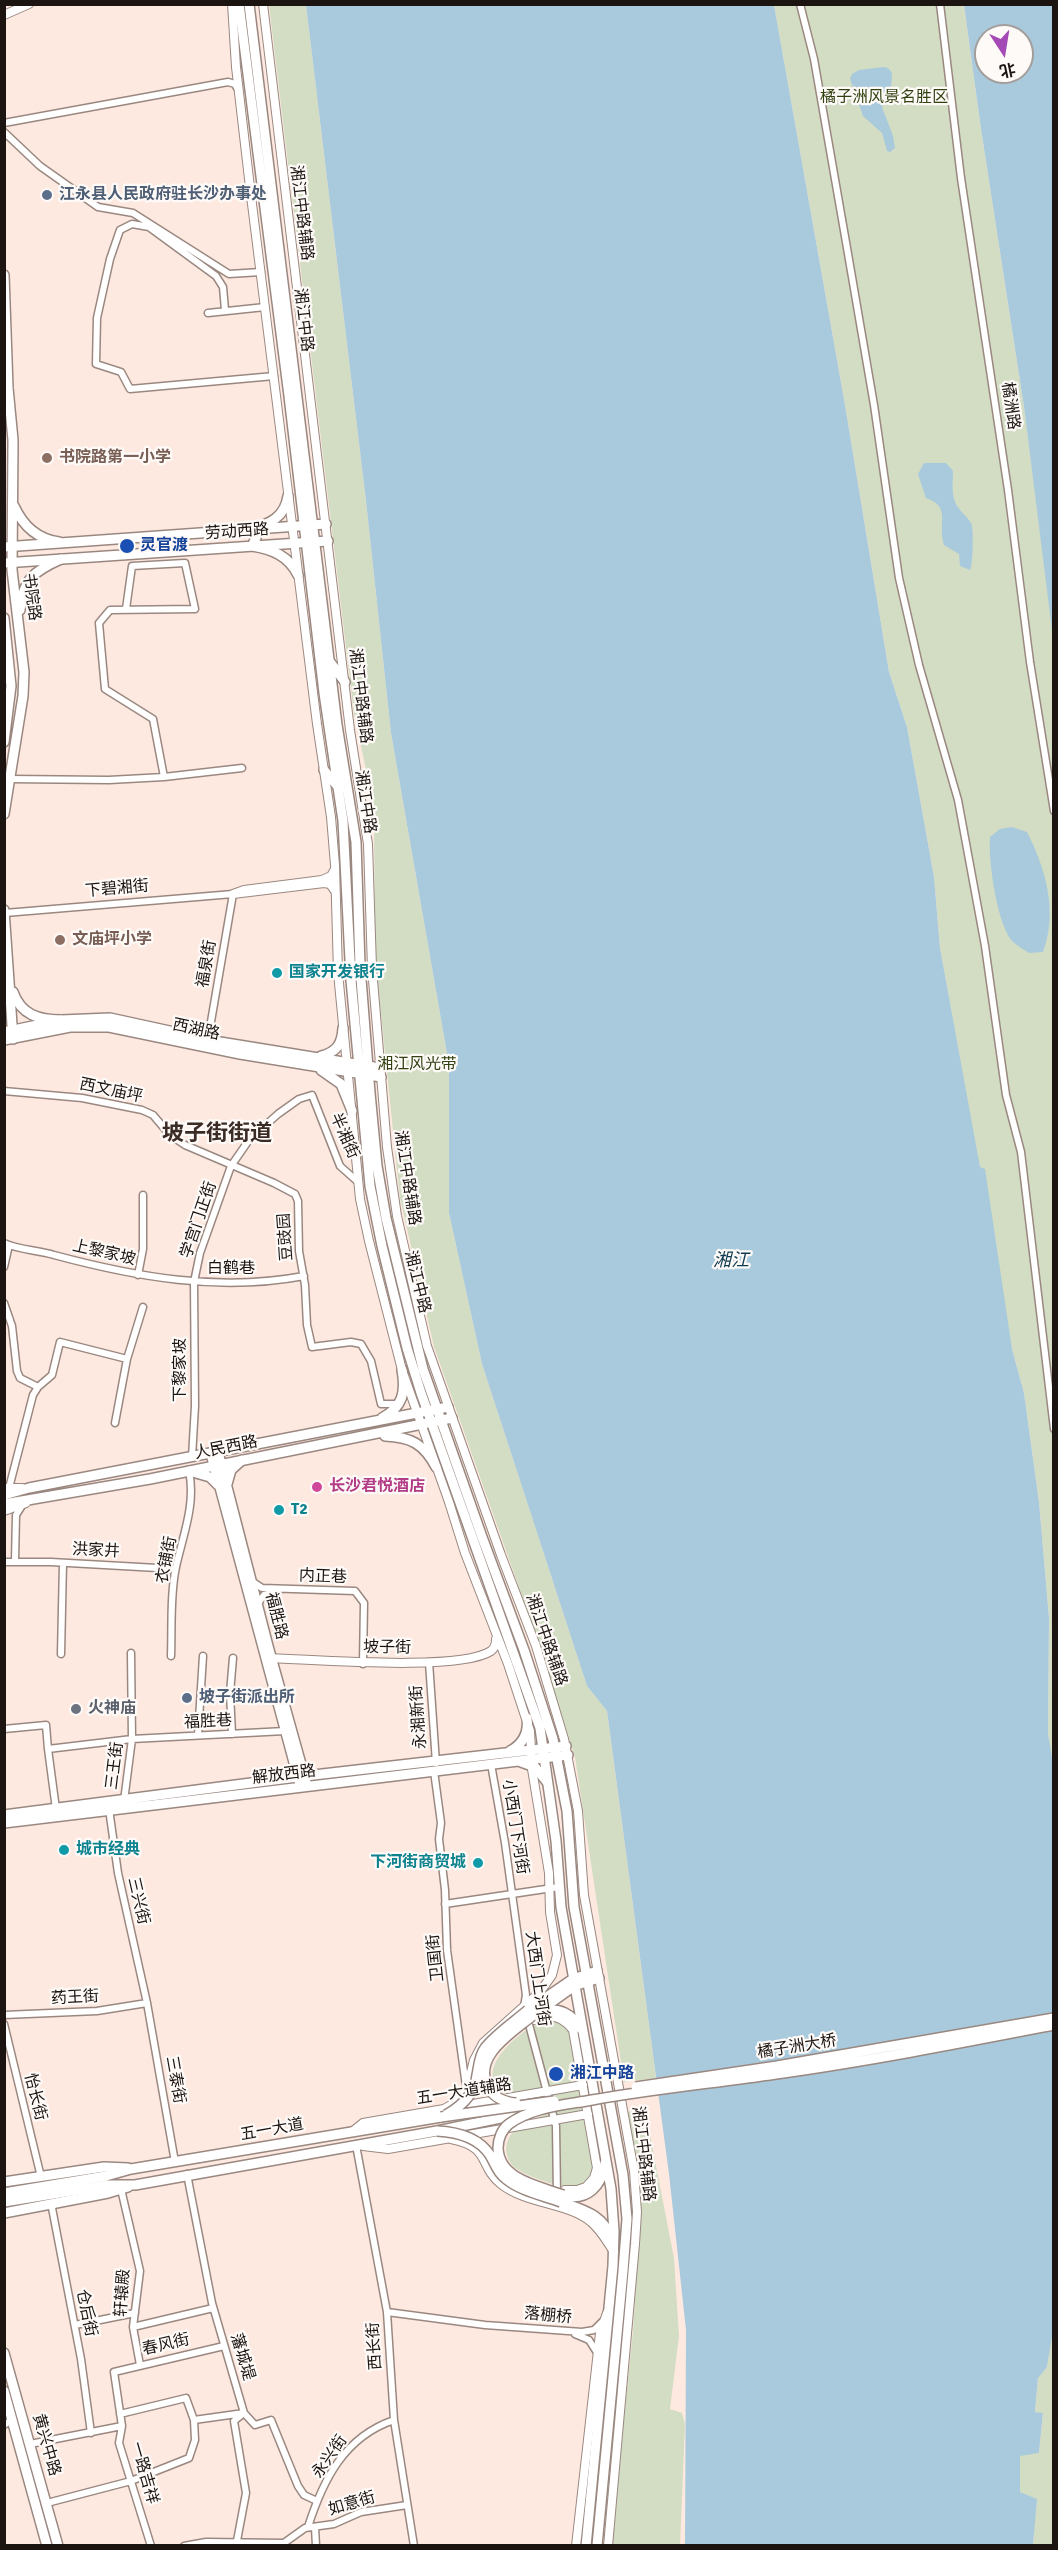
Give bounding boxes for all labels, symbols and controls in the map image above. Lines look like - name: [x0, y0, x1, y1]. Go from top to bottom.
- north arrow: [974, 24, 1034, 84]
- text: 北: [997, 58, 1017, 81]
- park label: 橘子洲风景名胜区: [820, 88, 948, 108]
- street label: 湘江中路辅路: [286, 164, 316, 262]
- place label: 江永县人民政府驻长沙办事处: [59, 185, 267, 205]
- marker: 江永县人民政府驻长沙办事处: [40, 188, 54, 202]
- street label: 湘江中路: [290, 287, 316, 353]
- street label: 橘洲路: [997, 381, 1023, 431]
- place label: 书院路第一小学: [59, 448, 171, 468]
- marker: 书院路第一小学: [40, 451, 54, 465]
- street label: 劳动西路: [204, 520, 270, 544]
- place label: 灵官渡: [140, 536, 188, 556]
- marker: 灵官渡: [118, 537, 136, 555]
- street label: 书院路: [18, 572, 44, 622]
- street label: 湘江中路辅路: [345, 647, 375, 745]
- street label: 湘江中路: [351, 769, 379, 835]
- street label: 下碧湘街: [84, 877, 150, 901]
- place label: 文庙坪小学: [72, 930, 152, 950]
- marker: 文庙坪小学: [53, 933, 67, 947]
- street label: 福泉街: [193, 939, 221, 989]
- place label: 国家开发银行: [289, 963, 385, 983]
- marker: 国家开发银行: [270, 966, 284, 980]
- street label: 西湖路: [171, 1016, 221, 1044]
- park label: 湘江风光带: [377, 1055, 457, 1075]
- street label: 西文庙坪: [78, 1075, 144, 1107]
- street label: 半湘街: [325, 1110, 363, 1162]
- district label: 坡子街街道: [162, 1121, 272, 1147]
- street label: 湘江中路辅路: [390, 1129, 424, 1227]
- street label: 学宫门正街: [177, 1179, 221, 1261]
- street label: 豆豉园: [275, 1212, 297, 1262]
- street label: 上黎家坡: [71, 1236, 137, 1270]
- street label: 湘江中路: [400, 1249, 434, 1315]
- water label: 湘江: [713, 1250, 749, 1272]
- street label: 白鹤巷: [207, 1259, 255, 1279]
- street label: 下黎家坡: [171, 1338, 191, 1402]
- street label: 人民西路: [193, 1432, 259, 1464]
- place label: 长沙君悦酒店: [329, 1477, 425, 1497]
- marker: 长沙君悦酒店: [310, 1480, 324, 1494]
- place label: T2: [291, 1500, 308, 1520]
- marker: T2: [272, 1503, 286, 1517]
- street label: 衣铺街: [153, 1535, 181, 1585]
- street label: 洪家井: [72, 1540, 120, 1562]
- street label: 内正巷: [299, 1567, 347, 1587]
- street label: 福胜路: [261, 1590, 291, 1642]
- street label: 湘江中路辅路: [521, 1591, 571, 1689]
- street label: 坡子街: [363, 1638, 411, 1658]
- street label: 永湘新街: [407, 1684, 431, 1750]
- place label: 坡子街派出所: [199, 1688, 295, 1708]
- marker: 坡子街派出所: [180, 1691, 194, 1705]
- place label: 火神庙: [88, 1699, 136, 1719]
- marker: 火神庙: [69, 1702, 83, 1716]
- street label: 福胜巷: [184, 1711, 232, 1733]
- street label: 三王街: [103, 1741, 127, 1791]
- street label: 解放西路: [251, 1762, 317, 1788]
- street label: 小西门下河街: [498, 1778, 532, 1876]
- place label: 城市经典: [76, 1840, 140, 1860]
- marker: 城市经典: [57, 1843, 71, 1857]
- place label: 下河街商贸城: [370, 1853, 466, 1873]
- marker: 下河街商贸城: [471, 1856, 485, 1870]
- street label: 三兴街: [123, 1875, 153, 1927]
- street label: 大西门上河街: [521, 1930, 553, 2028]
- street label: 卫国街: [424, 1933, 448, 1983]
- street label: 药王街: [51, 1987, 99, 2009]
- street label: 橘子洲大桥: [756, 2031, 838, 2063]
- street label: 三泰街: [161, 2055, 189, 2105]
- place label: 湘江中路: [570, 2064, 634, 2084]
- marker: 湘江中路: [547, 2065, 565, 2083]
- street label: 怡长街: [20, 2071, 50, 2123]
- street label: 五一大道辅路: [415, 2075, 513, 2109]
- street label: 湘江中路辅路: [628, 2105, 658, 2203]
- street label: 五一大道: [239, 2115, 305, 2145]
- street label: 轩辕殿: [112, 2268, 134, 2318]
- street label: 仓后街: [72, 2288, 100, 2338]
- street label: 落棚桥: [523, 2304, 573, 2328]
- street label: 西长街: [364, 2321, 386, 2371]
- street label: 春风街: [140, 2330, 192, 2360]
- street label: 藩城堤: [226, 2331, 258, 2383]
- street label: 黄兴中路: [28, 2412, 64, 2478]
- street label: 永兴街: [308, 2432, 352, 2482]
- street label: 一路吉祥: [126, 2440, 162, 2506]
- street label: 如意街: [326, 2488, 378, 2520]

